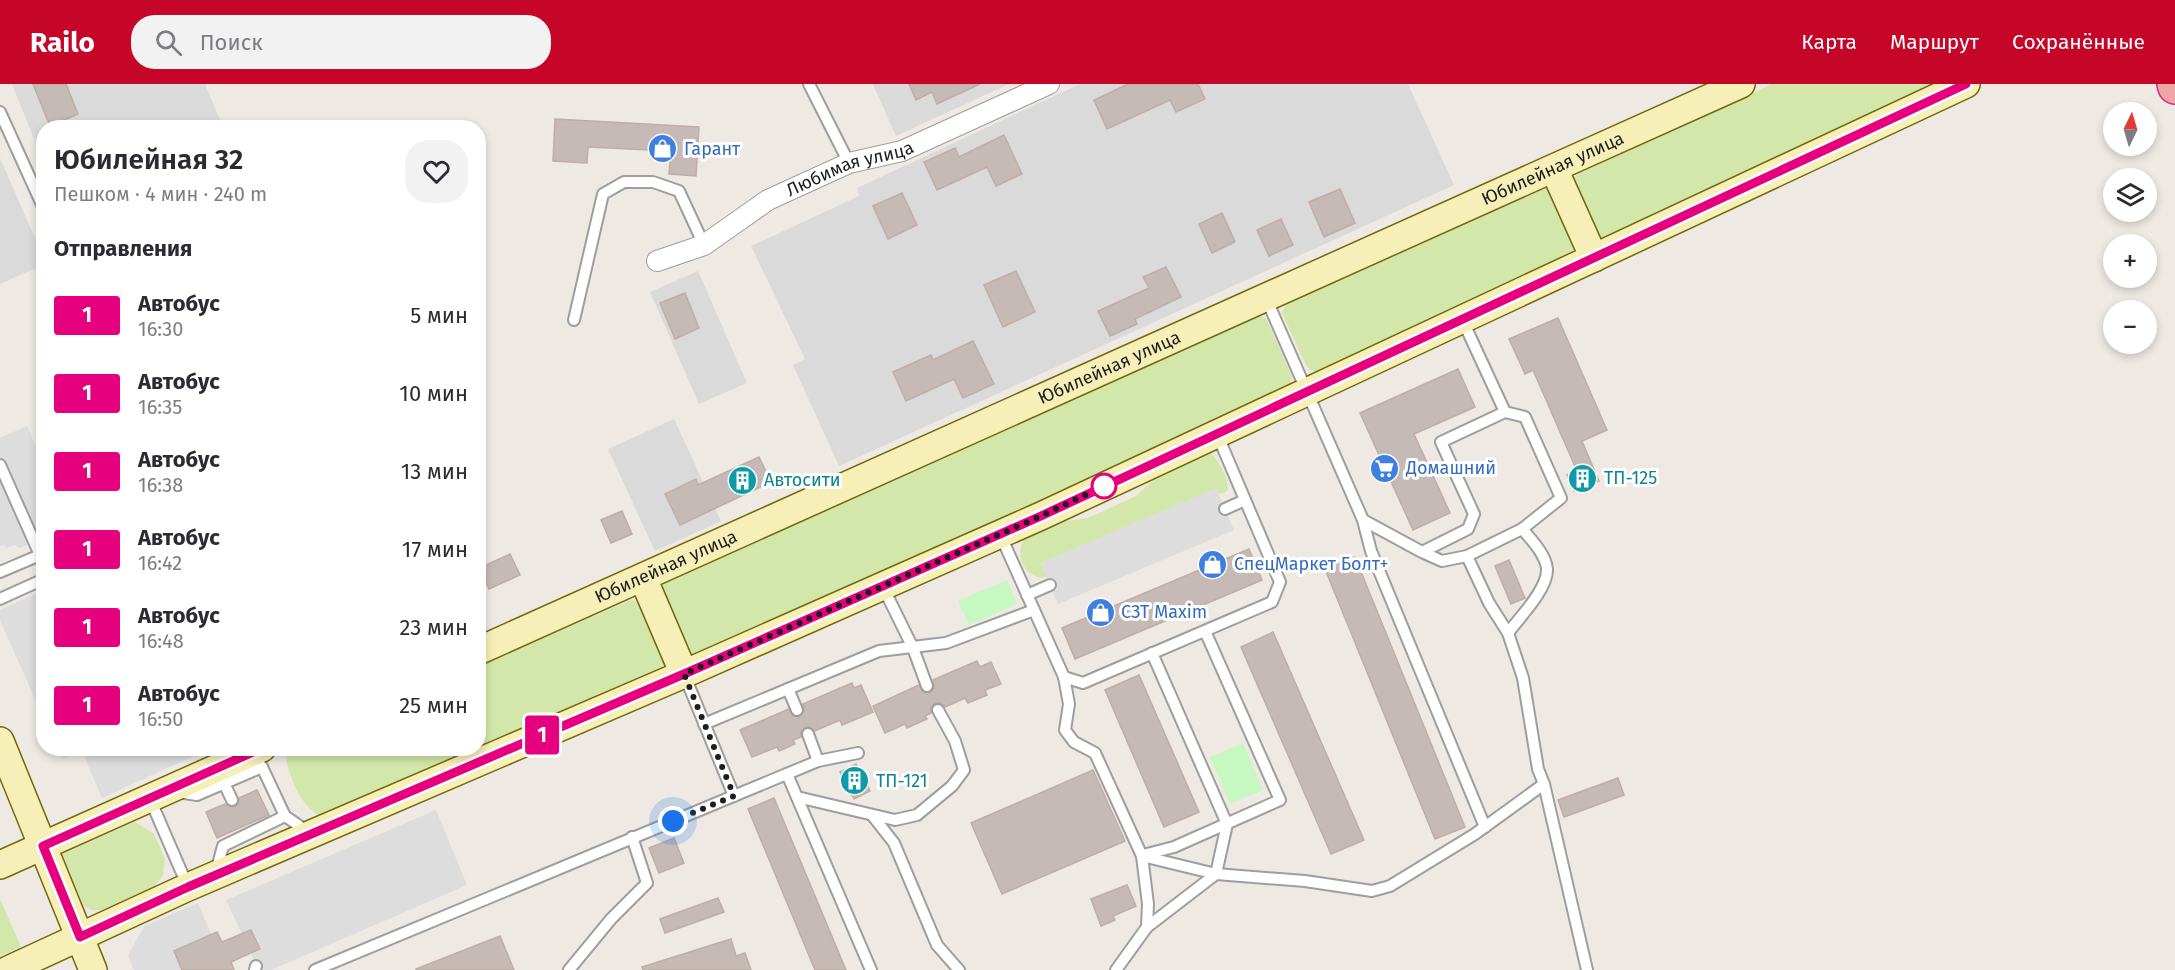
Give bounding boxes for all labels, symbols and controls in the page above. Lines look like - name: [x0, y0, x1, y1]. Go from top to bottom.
- search box: [131, 15, 551, 69]
- text: Railo: [30, 26, 95, 59]
- icon: search: [152, 26, 185, 59]
- text: Поиск: [200, 29, 263, 56]
- text: Карта: [1801, 29, 1857, 55]
- text: Маршрут: [1890, 29, 1979, 55]
- text: Сохранённые: [2012, 29, 2145, 55]
- north arrow: [2103, 102, 2157, 156]
- map controls: [2103, 102, 2157, 354]
- street label: Юбилейная улица: [1478, 127, 1627, 210]
- shop icon: Гарант: [647, 133, 679, 165]
- street label: Любимая улица: [783, 136, 917, 201]
- place label: Гарант: [684, 138, 741, 160]
- button: heart: [405, 140, 468, 203]
- text: Юбилейная 32: [54, 143, 243, 176]
- button: layers: [2103, 168, 2157, 222]
- text: Пешком · 4 мин · 240 m: [54, 182, 267, 206]
- button: +: [2103, 234, 2157, 288]
- text: Отправления: [54, 235, 192, 262]
- text: Автобус: [138, 290, 220, 317]
- button: −: [2103, 300, 2157, 354]
- text: 1: [82, 302, 92, 328]
- text: 5 мин: [410, 302, 468, 329]
- text: 16:30: [138, 317, 183, 341]
- street label: Юбилейная улица: [1035, 326, 1184, 409]
- text: Автобус: [138, 368, 220, 395]
- text: 1: [82, 380, 92, 406]
- text: 10 мин: [399, 380, 468, 407]
- text: 16:35: [138, 395, 182, 419]
- text: Автобус: [138, 446, 220, 473]
- supermarket icon: Домашний: [1369, 452, 1401, 484]
- place label: Домашний: [1405, 457, 1496, 479]
- text: 1: [82, 458, 92, 484]
- text: 13 мин: [401, 458, 468, 485]
- building icon: ТП-125: [1567, 462, 1599, 494]
- building icon: Автосити: [727, 464, 759, 496]
- place label: ТП-125: [1604, 467, 1657, 489]
- place label: Автосити: [764, 469, 841, 491]
- text: 16:38: [138, 473, 183, 497]
- unlabelled marker: [1091, 473, 1117, 499]
- text: Автобус: [138, 524, 220, 551]
- street label: Юбилейная улица: [591, 525, 741, 608]
- text: 1: [82, 536, 92, 562]
- text: 17 мин: [402, 536, 468, 563]
- shop icon: СпецМаркет Болт+: [1197, 548, 1229, 580]
- text: 16:42: [138, 551, 182, 575]
- place label: СпецМаркет Болт+: [1234, 553, 1389, 575]
- shop icon: СЗТ Maxim: [1084, 596, 1116, 628]
- place label: СЗТ Maxim: [1121, 601, 1207, 623]
- text: Автобус: [138, 602, 220, 629]
- text: 1: [82, 614, 92, 640]
- text: 23 мин: [399, 614, 468, 641]
- text: 16:48: [138, 629, 184, 653]
- text: Автобус: [138, 680, 220, 707]
- text: 1: [82, 692, 92, 718]
- text: 25 мин: [399, 692, 468, 719]
- text: 16:50: [138, 707, 183, 731]
- line badge: 1: [522, 716, 562, 754]
- text: 1: [537, 722, 547, 748]
- building icon: ТП-121: [839, 765, 871, 797]
- place label: ТП-121: [876, 770, 928, 792]
- your location: [658, 806, 688, 836]

